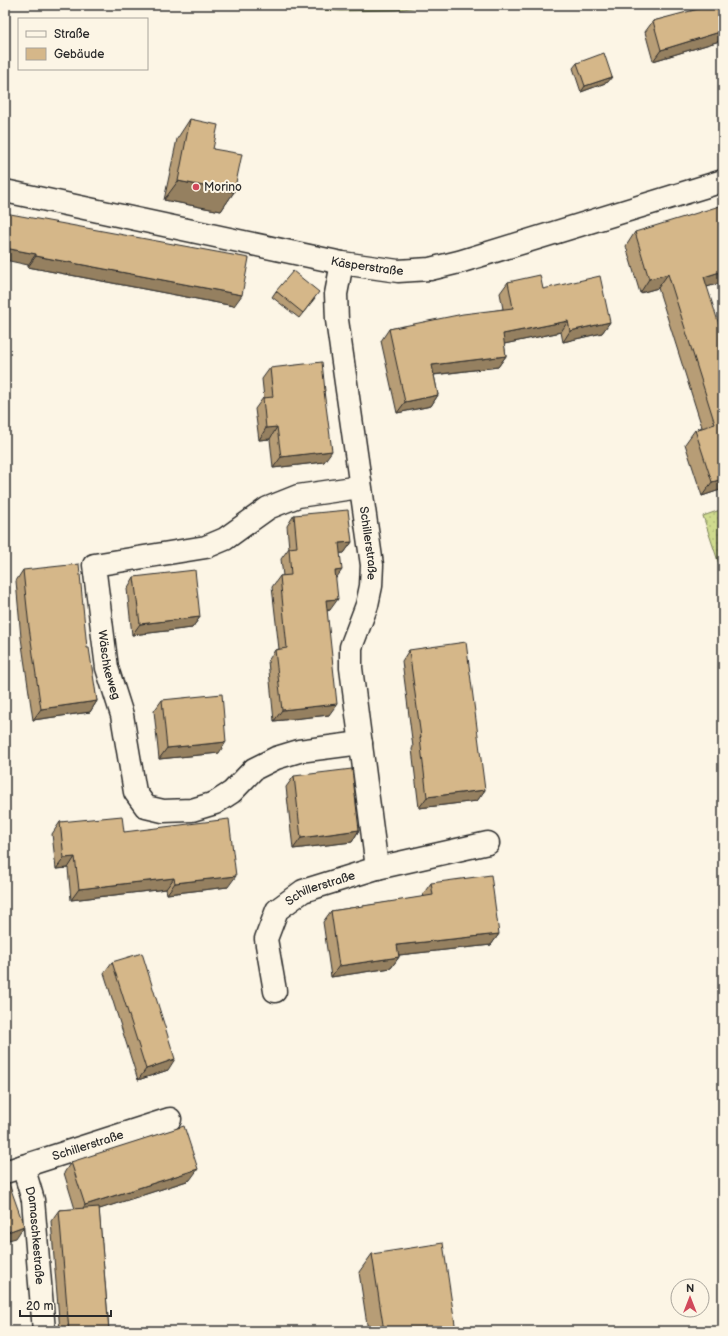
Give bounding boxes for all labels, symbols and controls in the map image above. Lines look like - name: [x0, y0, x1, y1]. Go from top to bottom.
- legend: [18, 18, 148, 70]
- text: Straße: [54, 27, 90, 42]
- text: Gebäude: [54, 47, 104, 62]
- place label: Morino: [204, 180, 242, 195]
- marker: Morino: [191, 182, 201, 192]
- street label: Käsperstraße: [329, 254, 404, 279]
- street label: Schillerstraße: [356, 505, 379, 580]
- street label: Wäschkeweg: [94, 629, 124, 702]
- street label: Schillerstraße: [283, 868, 357, 909]
- street label: Schillerstraße: [50, 1127, 126, 1164]
- street label: Damaschkestraße: [21, 1185, 47, 1285]
- north arrow: [670, 1278, 710, 1318]
- text: N: [686, 1282, 694, 1295]
- scale bar: [20, 1292, 111, 1318]
- text: 20 m: [26, 1299, 53, 1314]

